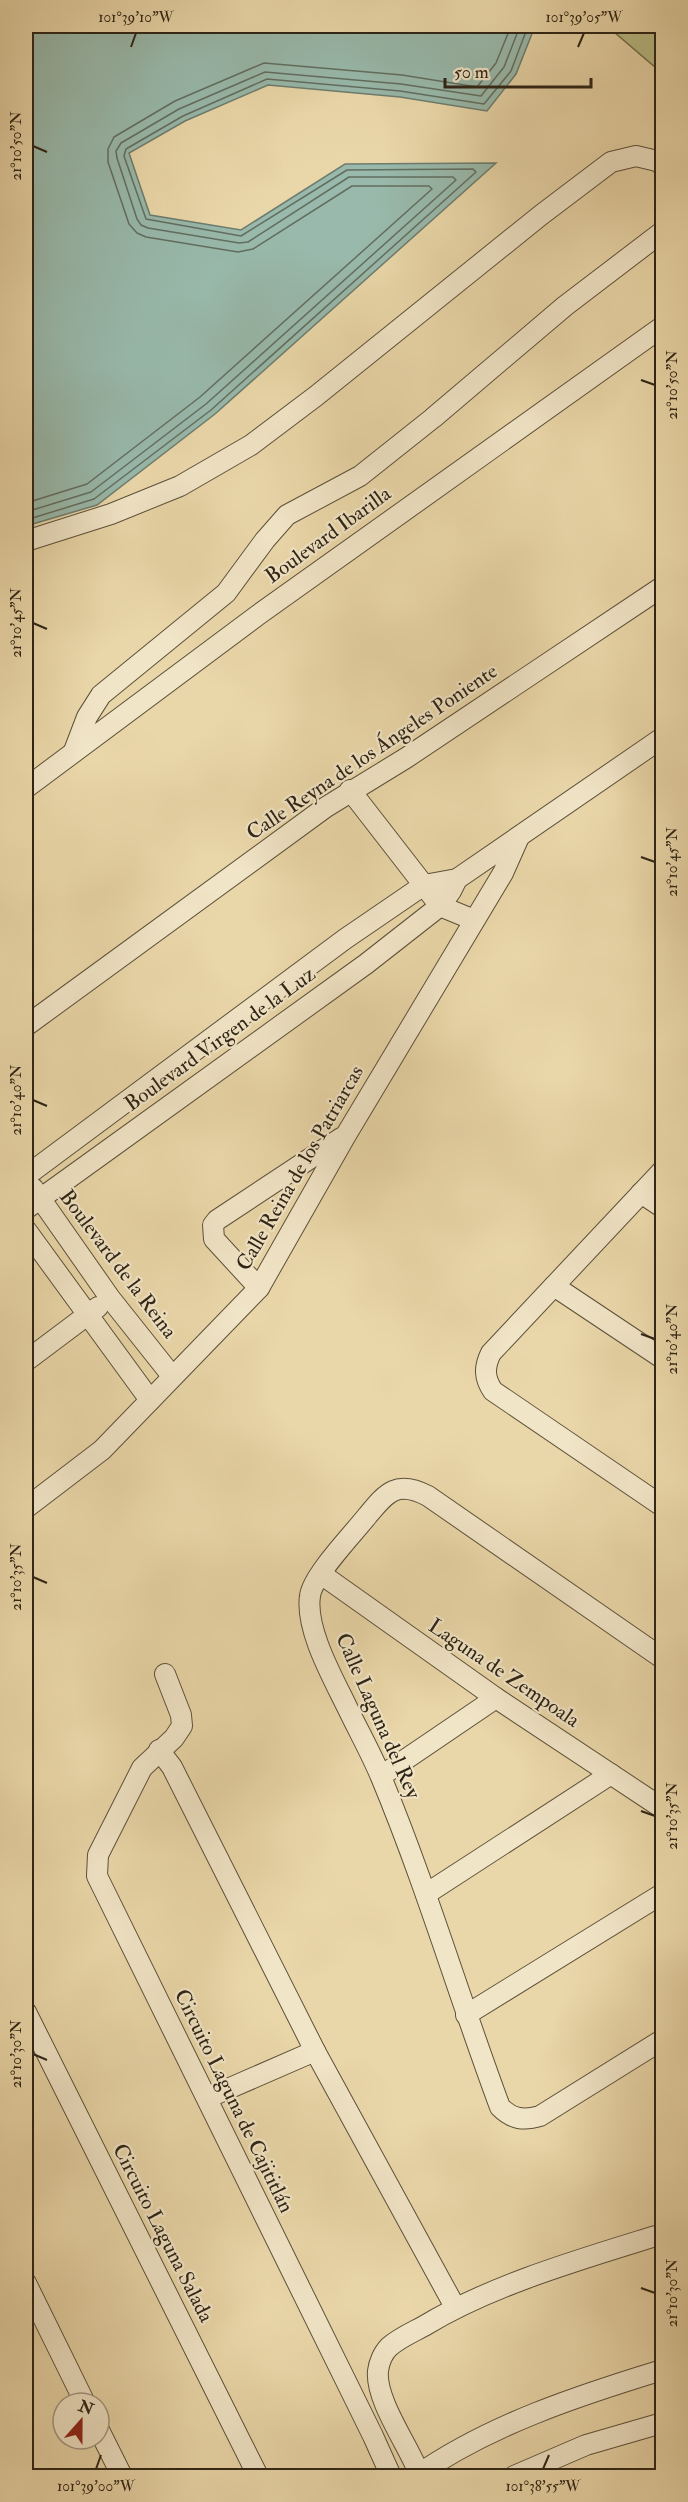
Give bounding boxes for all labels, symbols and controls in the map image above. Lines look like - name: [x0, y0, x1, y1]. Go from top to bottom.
- text: 101°39'10"W: [98, 8, 175, 27]
- text: 101°39'05"W: [546, 8, 623, 27]
- scale bar: [445, 51, 590, 89]
- text: 50 m: [454, 61, 489, 84]
- text: 21°10'50"N: [7, 111, 26, 181]
- text: 21°10'50"N: [663, 350, 682, 420]
- street label: Boulevard Ibarilla: [260, 480, 397, 590]
- text: 21°10'45"N: [7, 588, 26, 658]
- street label: Calle Reyna de los Ángeles Poniente: [241, 658, 503, 846]
- text: 21°10'45"N: [663, 827, 682, 897]
- street label: Boulevard Virgen de la Luz: [119, 961, 321, 1117]
- street label: Calle Reina de los Patriarcas: [230, 1060, 370, 1276]
- text: 21°10'40"N: [7, 1064, 26, 1135]
- street label: Boulevard de la Reina: [53, 1184, 183, 1344]
- text: 21°10'40"N: [663, 1303, 682, 1374]
- text: 21°10'35"N: [7, 1543, 26, 1611]
- street label: Laguna de Zempoala: [423, 1612, 585, 1734]
- street label: Calle Laguna del Rey: [329, 1629, 427, 1804]
- text: 21°10'35"N: [663, 1782, 682, 1850]
- street label: Circuito Laguna de Cajititlán: [168, 1985, 300, 2217]
- text: 21°10'30"N: [7, 2019, 26, 2088]
- street label: Circuito Laguna Salada: [106, 2139, 220, 2327]
- text: 21°10'30"N: [663, 2258, 682, 2327]
- north arrow: [51, 2391, 111, 2451]
- text: N: [75, 2396, 97, 2420]
- text: 101°39'00"W: [57, 2477, 136, 2496]
- text: 101°38'55"W: [505, 2477, 581, 2496]

